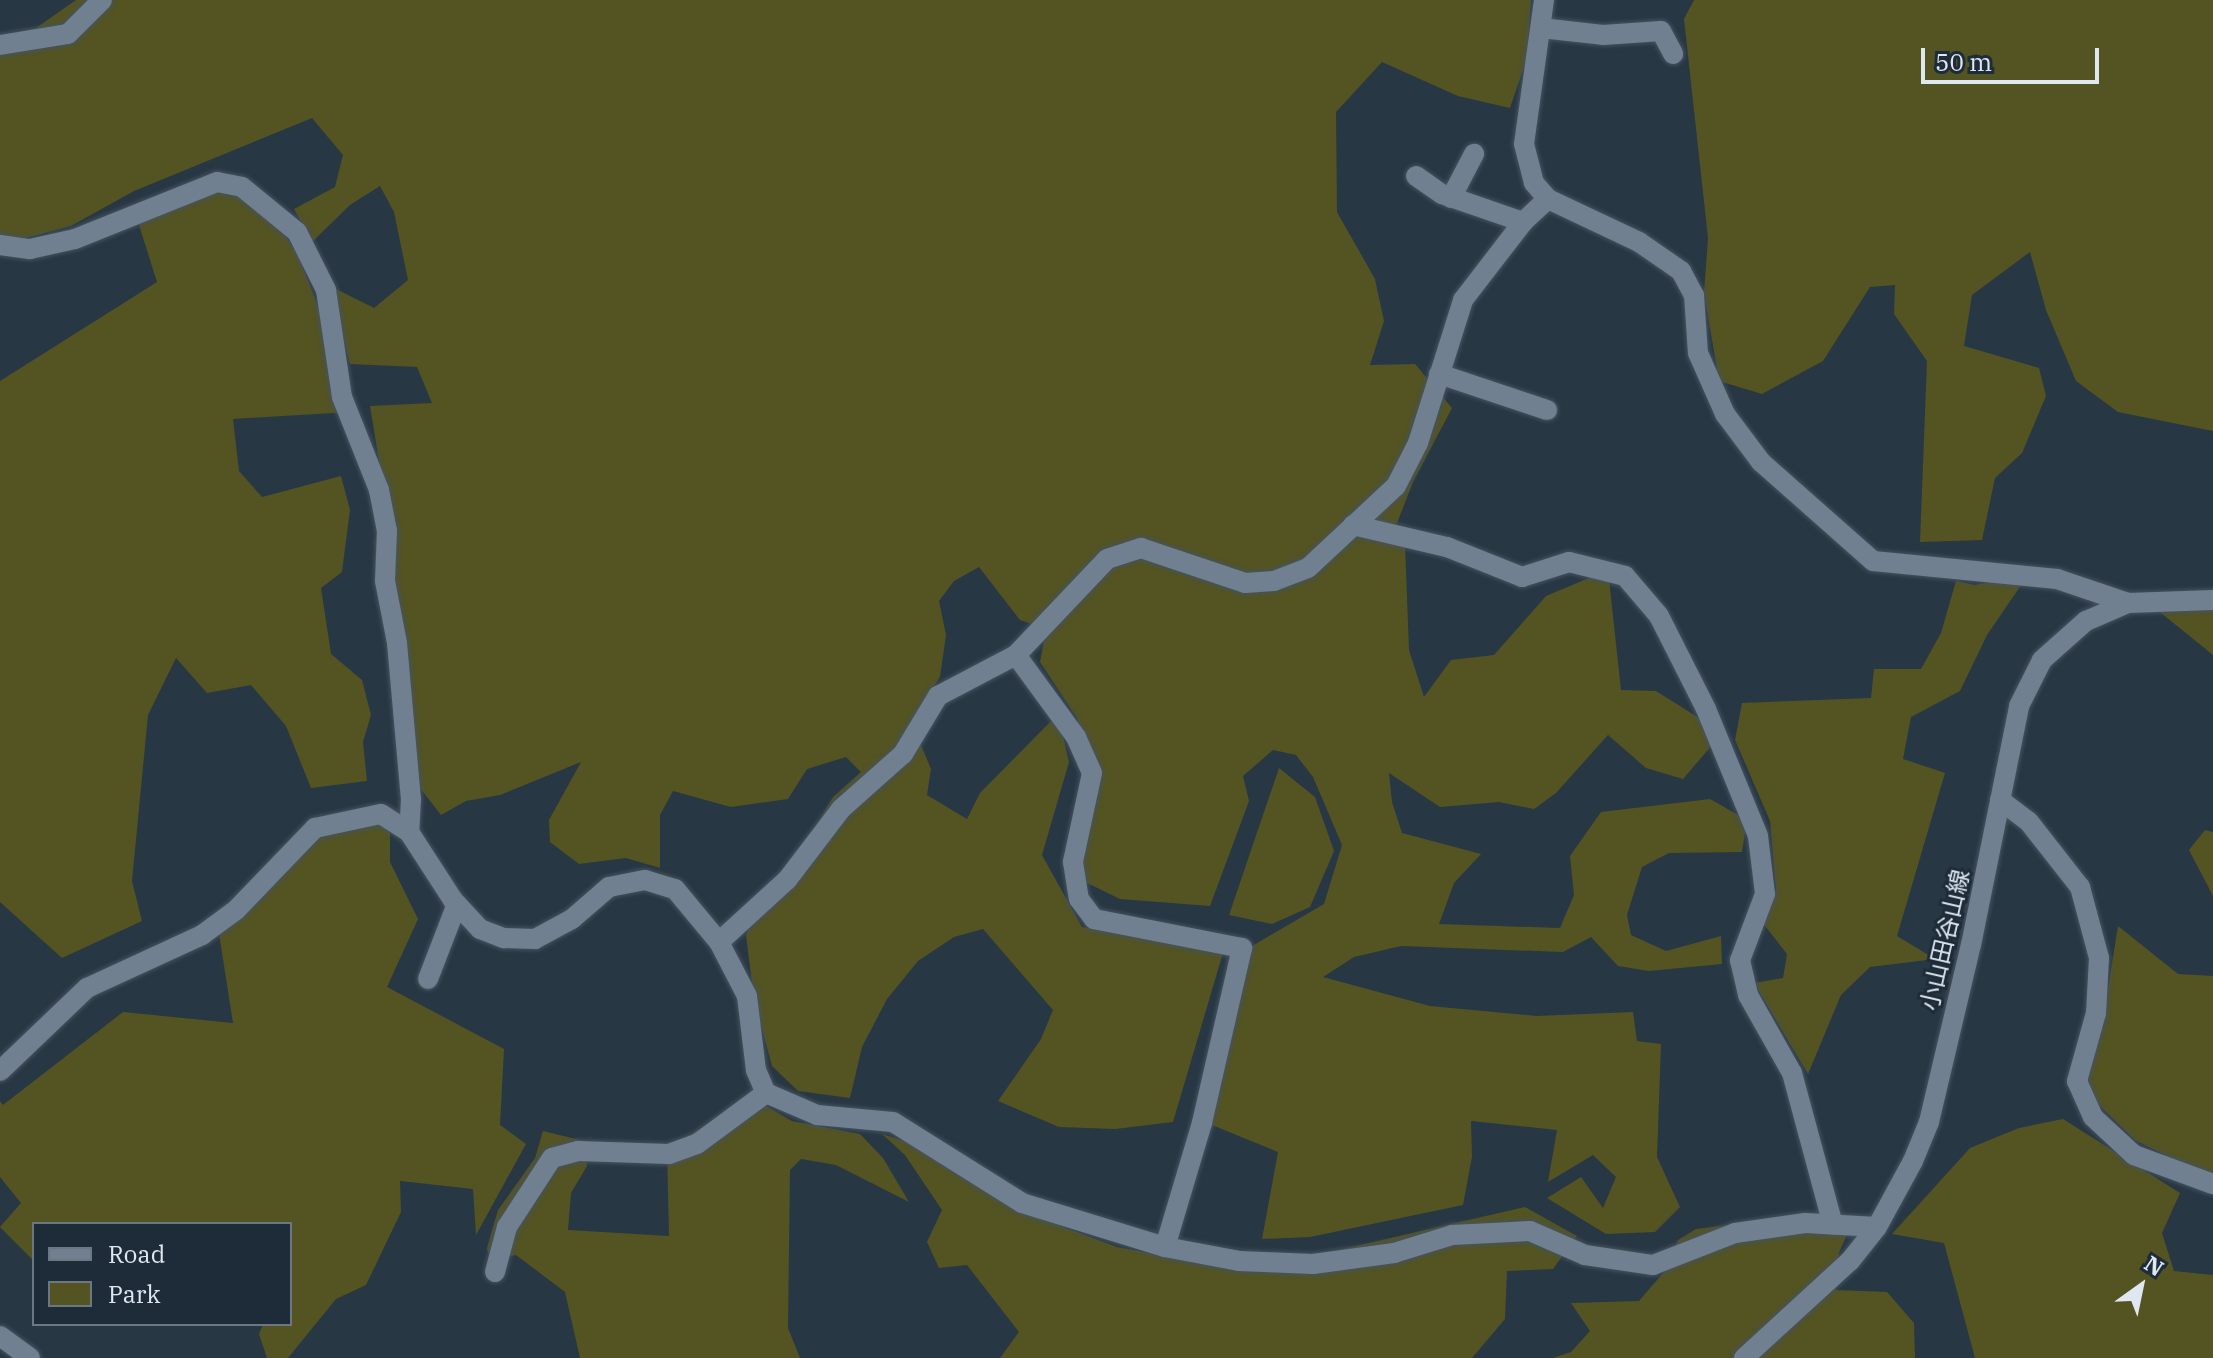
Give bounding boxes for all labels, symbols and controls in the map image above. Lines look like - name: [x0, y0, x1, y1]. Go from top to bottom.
- scale bar: [1925, 32, 2103, 82]
- text: 50 m: [1935, 46, 1992, 78]
- street label: 小山田谷山線: [1915, 867, 1975, 1013]
- legend: [32, 1222, 292, 1326]
- text: Road: [108, 1238, 165, 1270]
- north arrow: [2101, 1246, 2181, 1326]
- text: N: [2139, 1249, 2170, 1282]
- text: Park: [108, 1278, 160, 1310]

